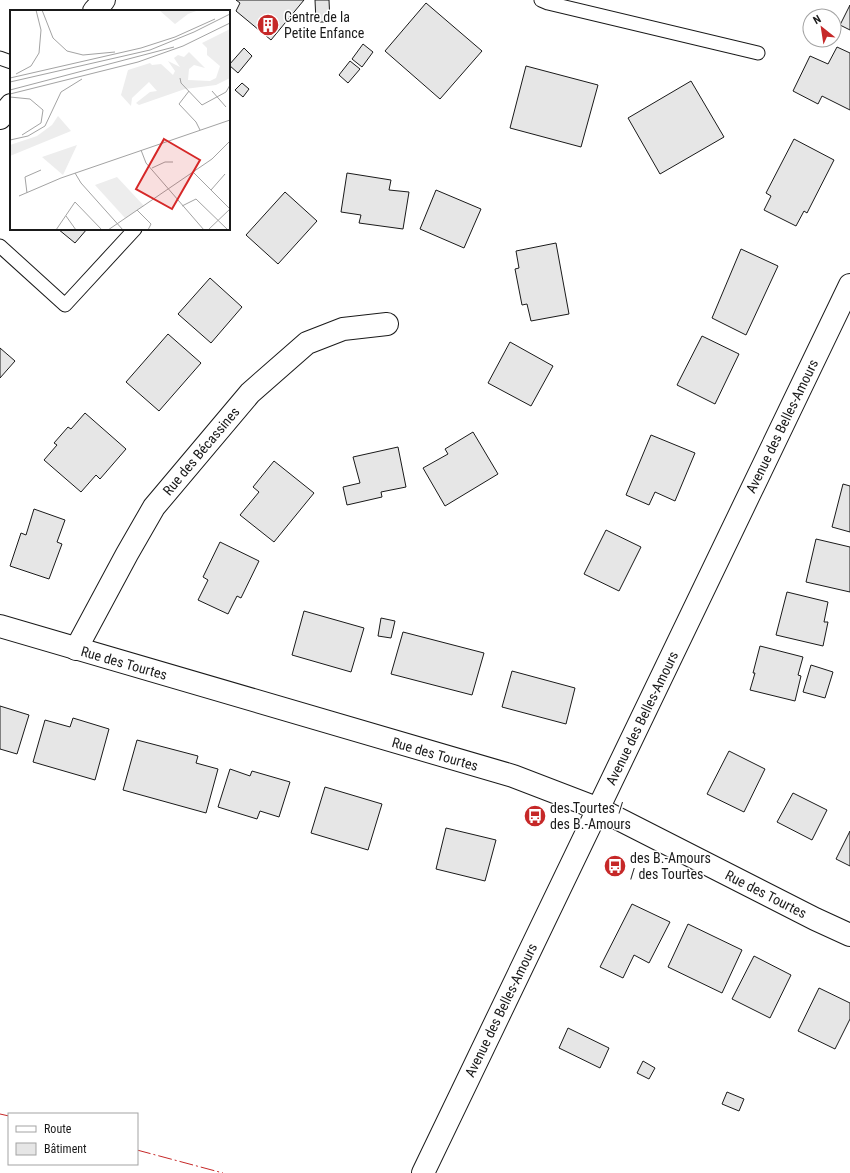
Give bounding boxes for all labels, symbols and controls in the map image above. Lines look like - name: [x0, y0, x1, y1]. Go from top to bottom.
- north arrow: [802, 8, 842, 48]
- place label: Centre de la Petite Enfance: [284, 9, 365, 41]
- inset map: [10, 10, 230, 230]
- building icon: Centre de la Petite Enfance: [255, 12, 281, 38]
- text: N: [811, 12, 824, 27]
- street label: Avenue des Belles-Amours: [743, 357, 821, 495]
- street label: Rue des Bécassines: [159, 404, 243, 498]
- street label: Rue des Tourtes: [79, 643, 169, 683]
- street label: Avenue des Belles-Amours: [603, 649, 681, 787]
- street label: Rue des Tourtes: [390, 734, 480, 774]
- place label: des Tourtes / des B.-Amours: [550, 800, 631, 832]
- bus stop icon: des Tourtes / des B.-Amours: [522, 803, 548, 829]
- place label: des B.-Amours / des Tourtes: [630, 850, 711, 882]
- bus stop icon: des B.-Amours / des Tourtes: [602, 853, 628, 879]
- street label: Rue des Tourtes: [723, 867, 809, 921]
- street label: Avenue des Belles-Amours: [462, 941, 540, 1079]
- legend: [8, 1113, 138, 1165]
- text: Route: [44, 1122, 72, 1136]
- text: Bâtiment: [44, 1142, 87, 1156]

